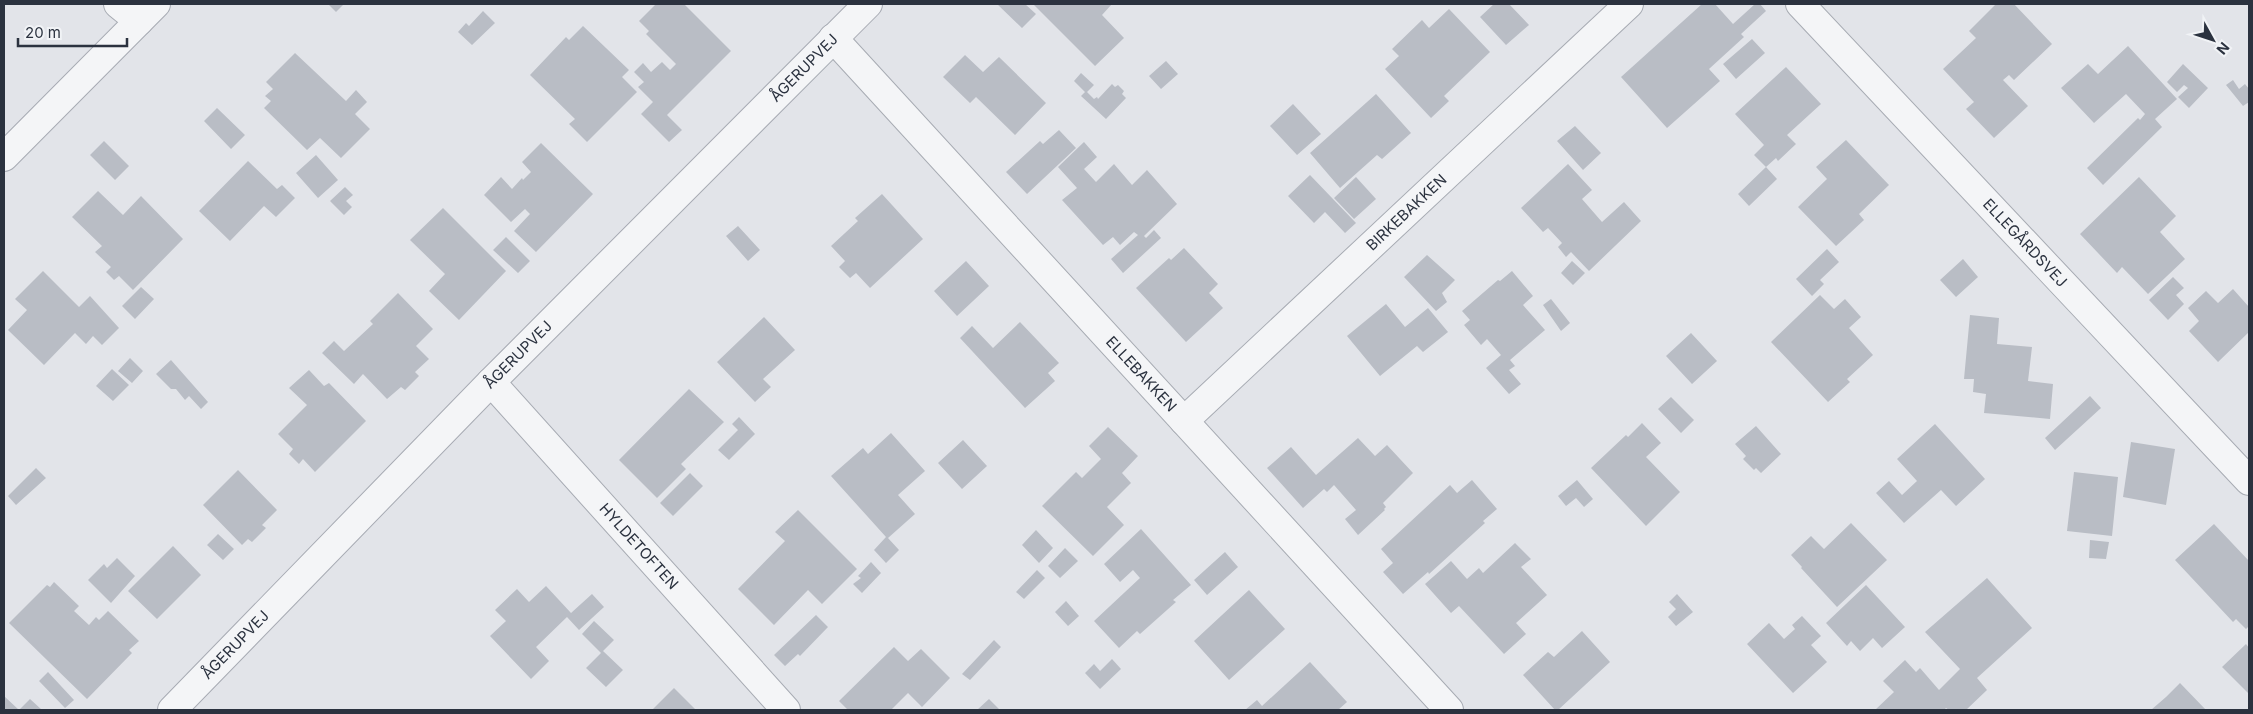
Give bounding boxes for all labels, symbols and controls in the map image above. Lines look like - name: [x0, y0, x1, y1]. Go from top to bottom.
- scale bar: [18, 15, 126, 47]
- north arrow: [2188, 15, 2238, 65]
- text: 20 m: [25, 23, 61, 42]
- street label: ÅGERUPVEJ: [766, 30, 842, 106]
- text: N: [2213, 39, 2233, 58]
- street label: BIRKEBAKKEN: [1362, 170, 1450, 254]
- street label: ELLEGÅRDSVEJ: [1979, 194, 2071, 291]
- street label: ÅGERUPVEJ: [480, 316, 556, 392]
- street label: ELLEBAKKEN: [1102, 332, 1181, 416]
- street label: HYLDETOFTEN: [596, 499, 683, 593]
- street label: ÅGERUPVEJ: [197, 606, 273, 683]

